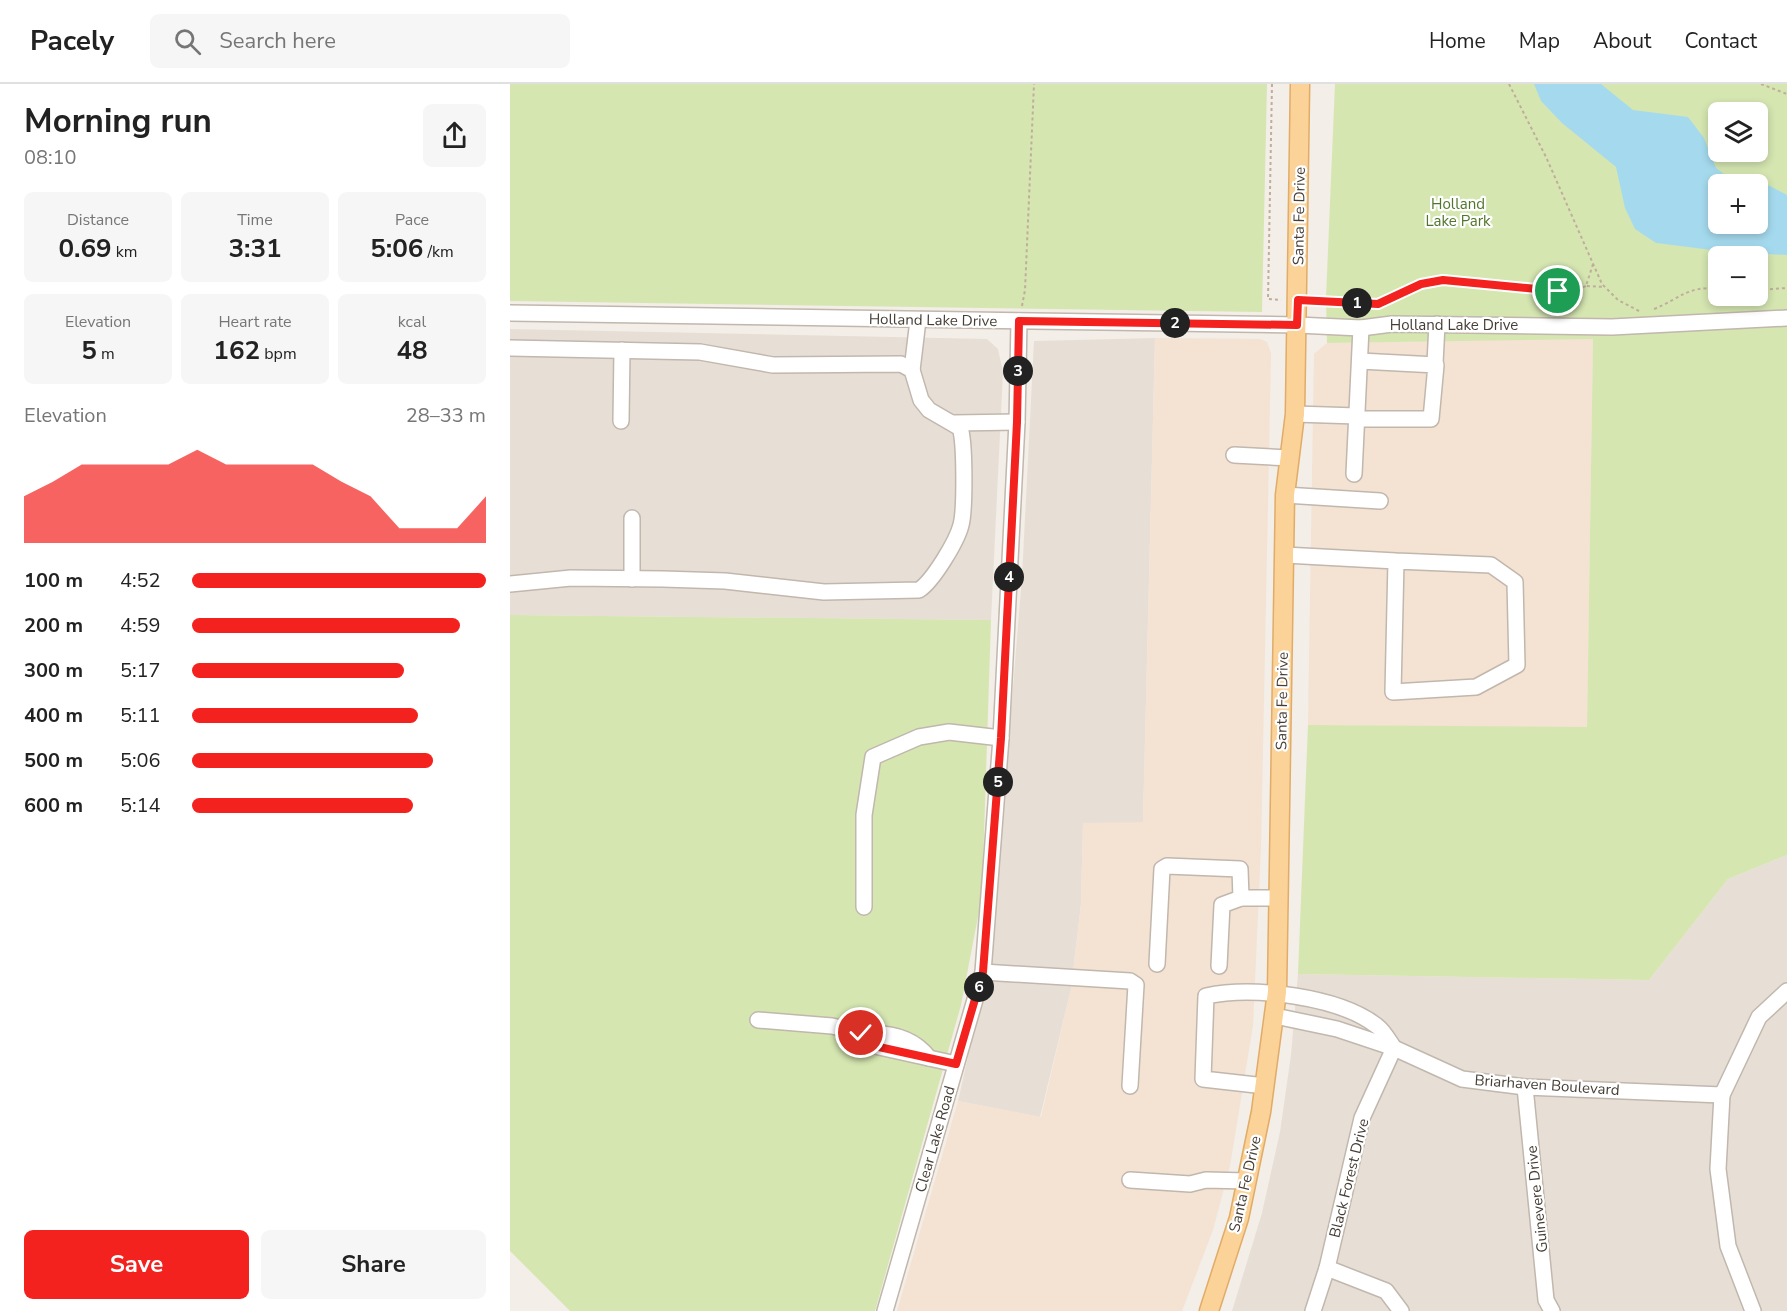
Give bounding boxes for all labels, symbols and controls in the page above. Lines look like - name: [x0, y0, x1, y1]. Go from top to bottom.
- search box: [150, 14, 570, 68]
- text: Pacely: [30, 22, 114, 60]
- icon: search: [171, 25, 204, 58]
- text: Search here: [219, 26, 336, 56]
- text: Home: [1429, 27, 1486, 55]
- text: Map: [1519, 27, 1560, 55]
- text: About: [1593, 27, 1651, 55]
- text: Contact: [1684, 27, 1757, 55]
- text: Morning run: [24, 99, 212, 144]
- map controls: [1708, 102, 1768, 306]
- button: layers: [1708, 102, 1768, 162]
- button: share: [423, 104, 486, 167]
- text: 08:10: [24, 144, 77, 171]
- street label: Santa Fe Drive: [1288, 167, 1310, 265]
- button: +: [1708, 174, 1768, 234]
- park label: Holland Lake Park: [1425, 194, 1491, 231]
- text: Distance: [67, 209, 129, 231]
- text: Time: [237, 209, 273, 231]
- text: Pace: [395, 209, 429, 231]
- text: 0.69: [58, 231, 112, 266]
- text: 3:31: [228, 231, 282, 266]
- text: 5:06: [370, 231, 423, 266]
- text: km: [112, 241, 138, 263]
- text: /km: [423, 241, 454, 263]
- button: −: [1708, 246, 1768, 306]
- pin: [1532, 265, 1583, 316]
- icon: arrive: [1541, 274, 1574, 307]
- pin: 1: [1342, 288, 1372, 318]
- text: 1: [1352, 292, 1362, 314]
- pin: 2: [1160, 308, 1190, 338]
- street label: Holland Lake Drive: [869, 309, 997, 331]
- text: Elevation: [65, 311, 131, 333]
- text: Heart rate: [218, 311, 292, 333]
- text: kcal: [398, 311, 426, 333]
- text: 2: [1170, 312, 1180, 334]
- street label: Holland Lake Drive: [1390, 315, 1518, 335]
- text: 5: [81, 333, 97, 368]
- text: 162: [213, 333, 260, 368]
- text: 48: [396, 333, 428, 368]
- text: m: [97, 343, 115, 365]
- text: bpm: [260, 343, 297, 365]
- pin: 3: [1003, 356, 1033, 386]
- text: 3: [1013, 360, 1023, 382]
- text: Elevation: [24, 402, 107, 429]
- text: 28–33 m: [406, 402, 486, 429]
- pin: 4: [994, 562, 1024, 592]
- text: 4: [1004, 566, 1014, 588]
- text: 100 m: [24, 567, 83, 594]
- text: 4:52: [120, 567, 161, 594]
- text: 200 m: [24, 612, 83, 639]
- text: 4:59: [120, 612, 161, 639]
- street label: Santa Fe Drive: [1271, 652, 1293, 750]
- text: 300 m: [24, 657, 83, 684]
- text: 5:17: [120, 657, 161, 684]
- text: 400 m: [24, 702, 83, 729]
- text: 5:11: [120, 702, 161, 729]
- text: 500 m: [24, 747, 83, 774]
- text: 5:06: [120, 747, 161, 774]
- pin: 5: [983, 767, 1013, 797]
- text: 5: [993, 771, 1003, 793]
- text: 600 m: [24, 792, 83, 819]
- text: 5:14: [120, 792, 161, 819]
- pin: 6: [964, 972, 994, 1002]
- text: 6: [974, 976, 984, 998]
- pin: [835, 1007, 886, 1058]
- icon: check: [844, 1016, 877, 1049]
- street label: Briarhaven Boulevard: [1474, 1070, 1620, 1100]
- street label: Clear Lake Road: [910, 1083, 960, 1195]
- street label: Black Forest Drive: [1325, 1116, 1373, 1240]
- street label: Santa Fe Drive: [1224, 1134, 1266, 1234]
- street label: Guinevere Drive: [1521, 1144, 1553, 1253]
- button: Save: [24, 1230, 249, 1299]
- button: Share: [261, 1230, 486, 1299]

